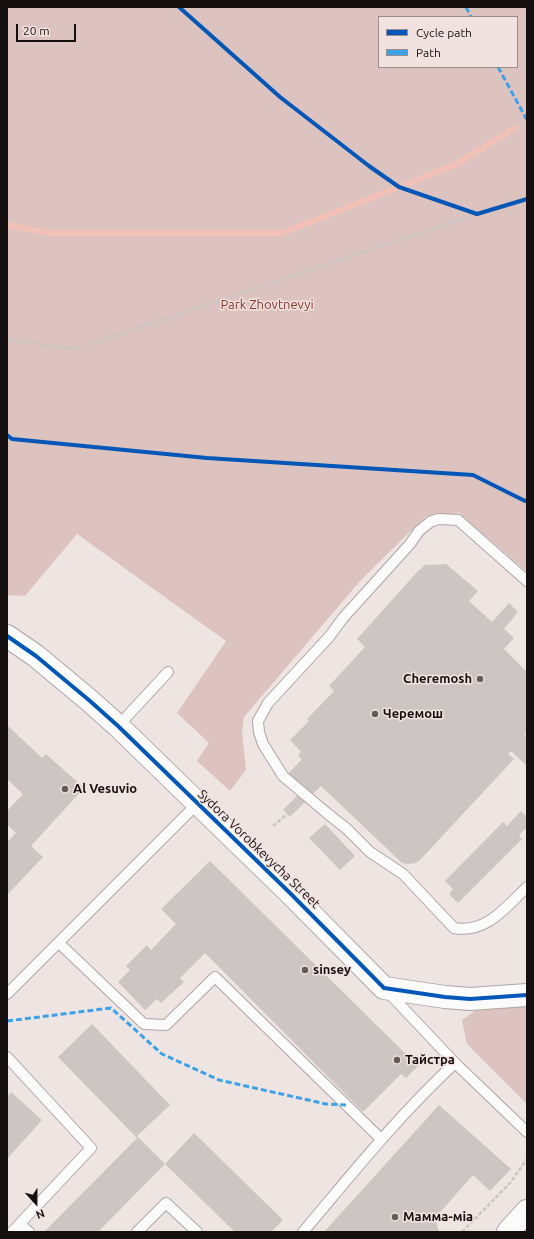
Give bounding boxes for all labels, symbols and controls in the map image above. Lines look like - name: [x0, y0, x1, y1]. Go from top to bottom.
- scale bar: [18, 16, 78, 42]
- legend: [378, 16, 518, 68]
- text: 20 m: [23, 24, 50, 37]
- text: Cycle path: [416, 26, 472, 39]
- text: Path: [416, 46, 441, 59]
- park label: Park Zhovtnevyi: [220, 297, 314, 313]
- place label: Cheremosh: [403, 671, 472, 687]
- marker: Cheremosh: [475, 674, 485, 684]
- place label: Черемош: [383, 706, 443, 722]
- marker: Черемош: [370, 709, 380, 719]
- place label: Al Vesuvio: [73, 781, 137, 797]
- marker: Al Vesuvio: [60, 784, 70, 794]
- street label: Sydora Vorobkevycha Street: [195, 786, 323, 912]
- place label: sinsey: [313, 962, 351, 978]
- marker: sinsey: [300, 965, 310, 975]
- place label: Тайстра: [405, 1052, 455, 1068]
- marker: Тайстра: [392, 1055, 402, 1065]
- north arrow: [16, 1183, 56, 1223]
- text: N: [34, 1207, 46, 1221]
- place label: Мамма-міа: [403, 1209, 473, 1225]
- marker: Мамма-міа: [390, 1212, 400, 1222]

